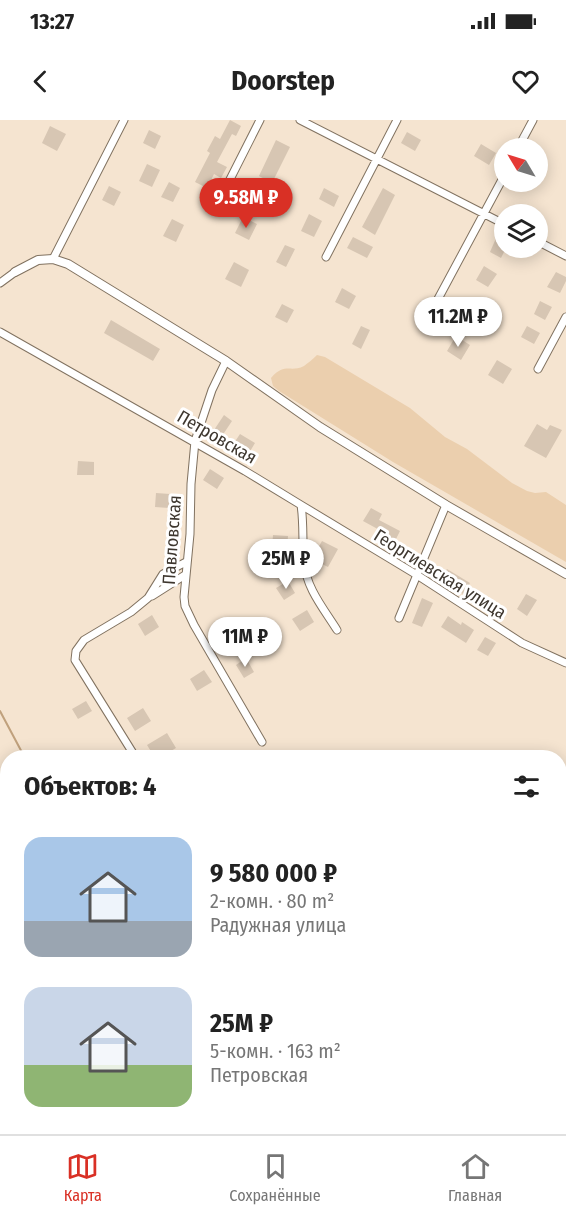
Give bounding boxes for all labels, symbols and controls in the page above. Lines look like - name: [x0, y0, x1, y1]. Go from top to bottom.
- text: 13:27: [30, 8, 74, 35]
- icon: back: [24, 65, 57, 98]
- text: Doorstep: [231, 65, 335, 97]
- icon: heart: [509, 65, 542, 98]
- north arrow: [494, 138, 548, 192]
- map controls: [494, 138, 548, 258]
- pin: 9.58M ₽: [191, 178, 301, 229]
- text: 9.58M ₽: [214, 185, 278, 209]
- button: layers: [494, 204, 548, 258]
- pin: 11.2M ₽: [403, 297, 513, 348]
- text: 11.2M ₽: [428, 304, 488, 328]
- street label: Петровская: [173, 405, 261, 469]
- street label: Павловская: [158, 494, 186, 586]
- street label: Георгиевская улица: [370, 524, 510, 624]
- pin: 25M ₽: [244, 539, 328, 590]
- text: 25M ₽: [262, 546, 310, 570]
- pin: 11M ₽: [203, 617, 287, 668]
- text: 11M ₽: [222, 624, 268, 648]
- icon: filters: [510, 770, 543, 803]
- text: Объектов: 4: [24, 771, 156, 802]
- text: 9 580 000 ₽: [210, 858, 337, 889]
- icon: home: [72, 861, 144, 933]
- text: 2-комн. · 80 m²: [210, 889, 334, 913]
- text: Радужная улица: [210, 913, 346, 937]
- text: 25M ₽: [210, 1008, 273, 1039]
- icon: home: [72, 1011, 144, 1083]
- text: 5-комн. · 163 m²: [210, 1039, 341, 1063]
- text: Петровская: [210, 1063, 308, 1087]
- tab: Карта: [64, 1150, 102, 1205]
- tab: Сохранённые: [229, 1150, 321, 1205]
- tab: Главная: [448, 1150, 502, 1205]

